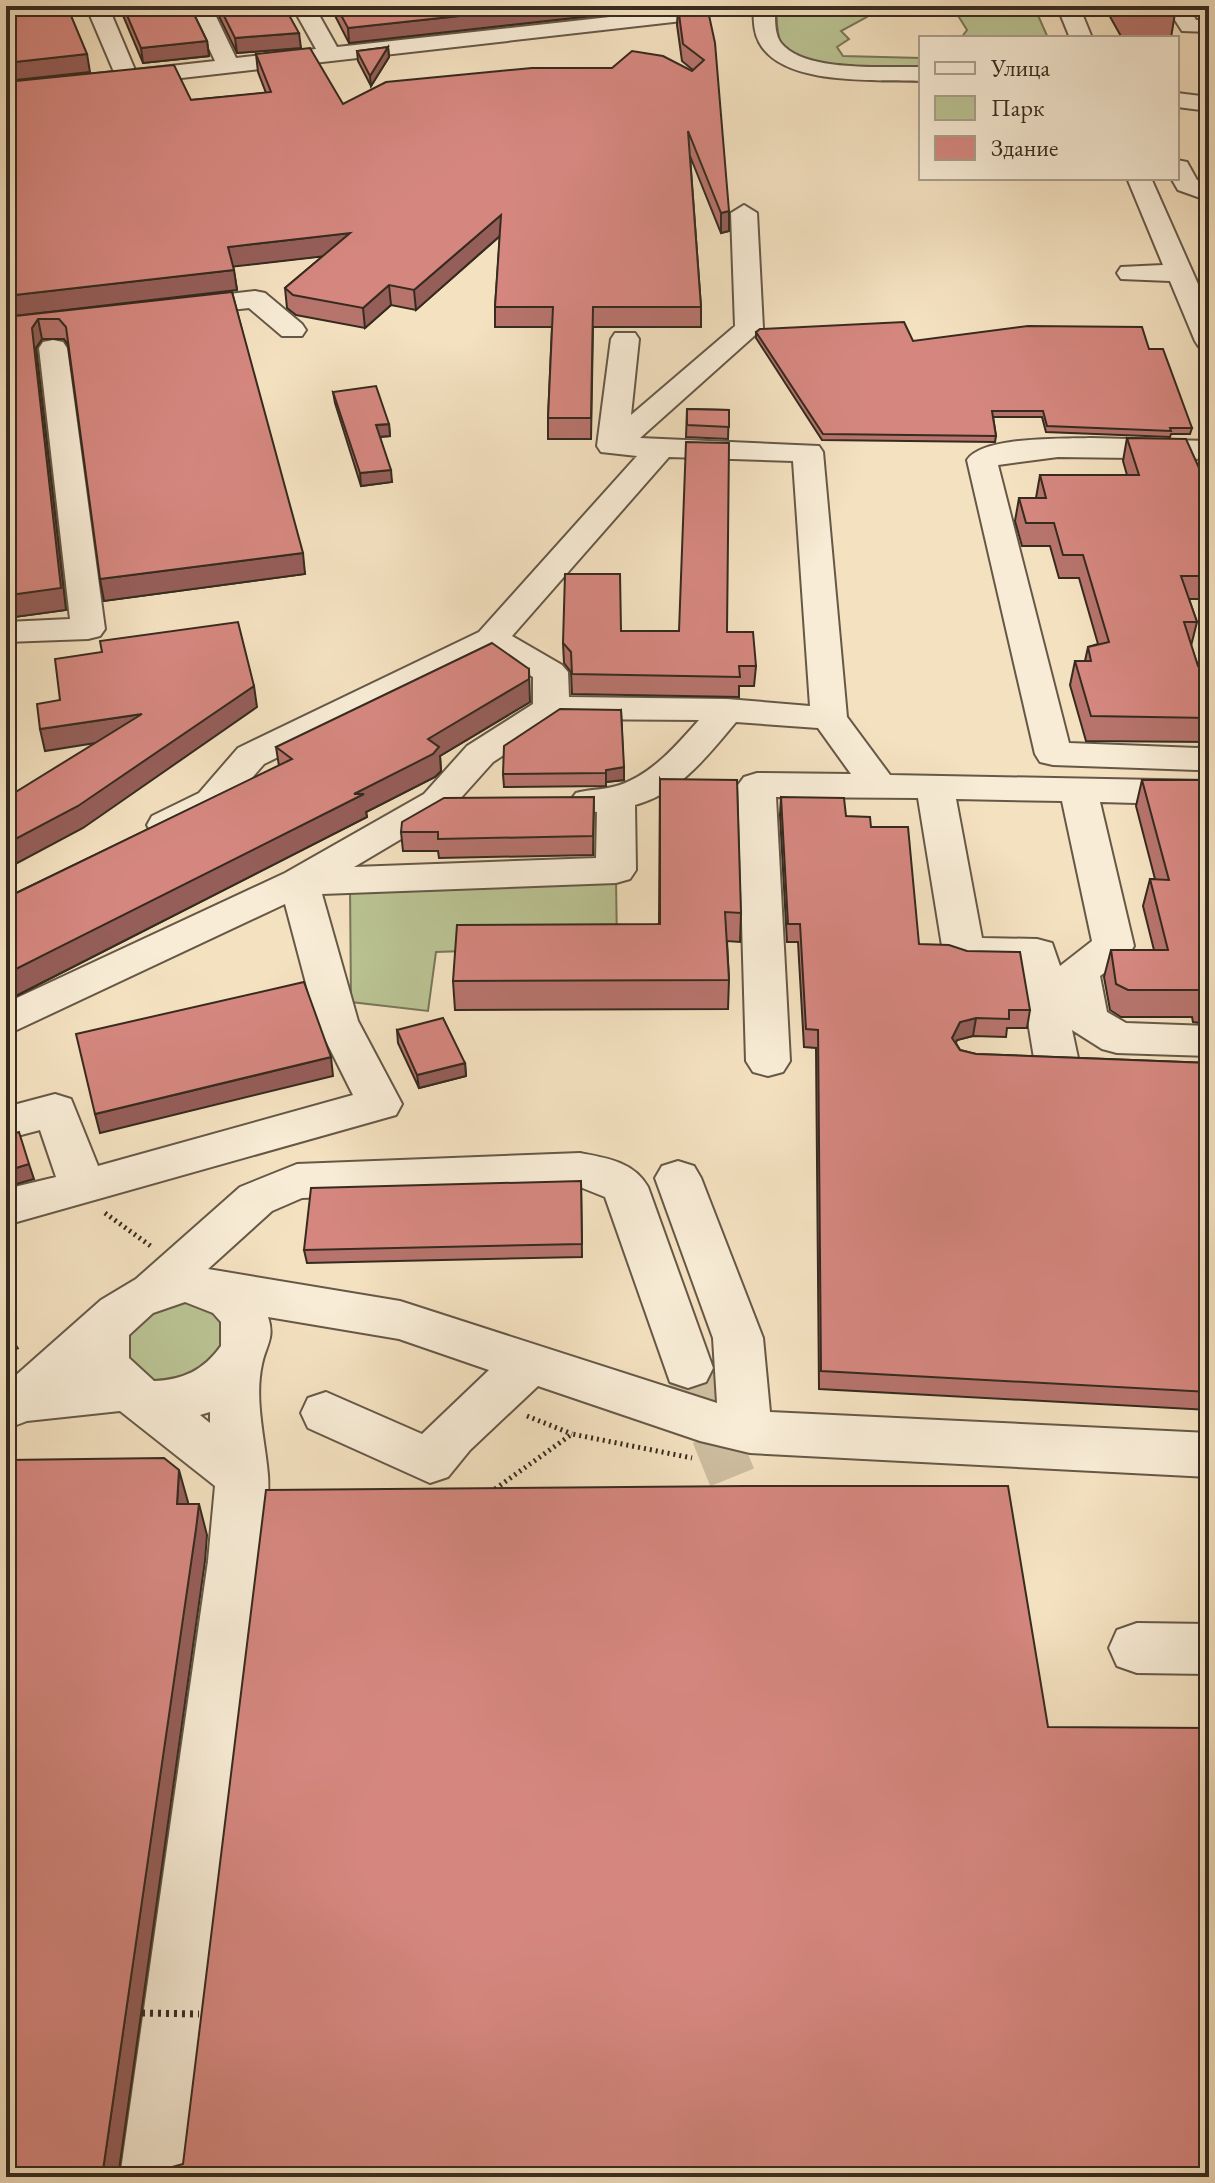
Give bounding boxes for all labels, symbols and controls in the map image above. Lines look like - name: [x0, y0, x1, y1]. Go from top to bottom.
- legend: [919, 36, 1179, 180]
- text: Улица: [990, 52, 1050, 83]
- text: Парк: [991, 92, 1045, 123]
- text: Здание: [991, 132, 1058, 163]

